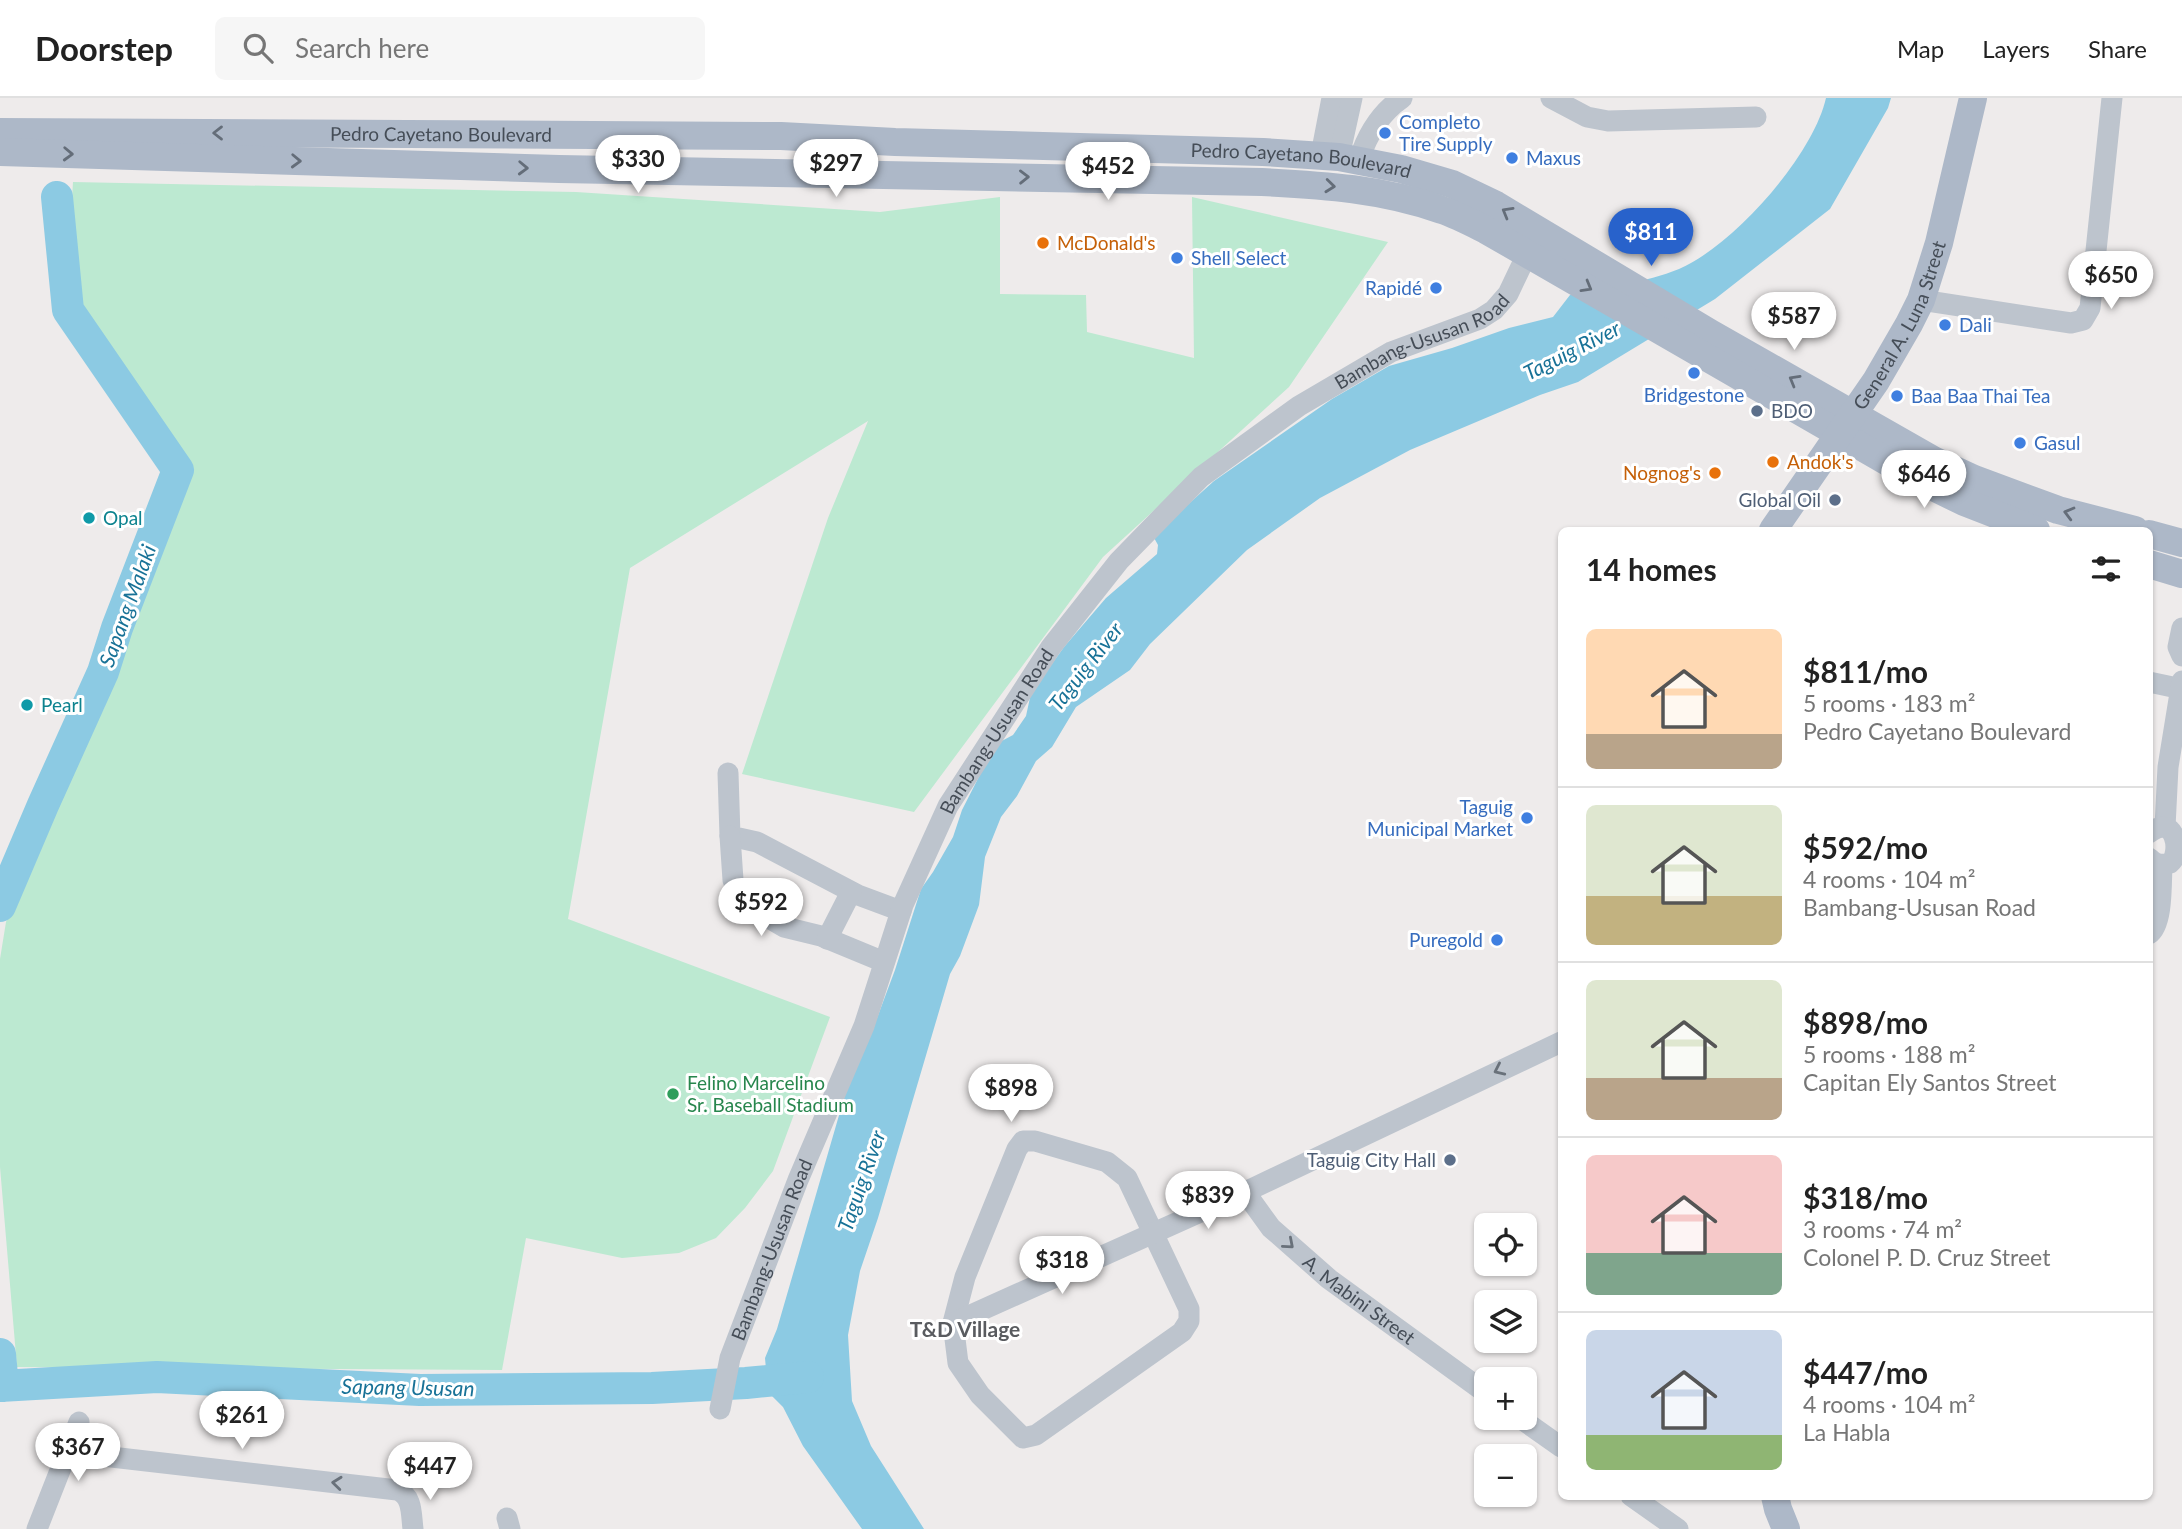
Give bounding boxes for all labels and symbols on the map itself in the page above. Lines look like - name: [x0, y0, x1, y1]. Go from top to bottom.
- place label: Completo Tire Supply: [1399, 110, 1493, 155]
- street label: Pedro Cayetano Boulevard: [330, 122, 552, 146]
- one-way arrow: [213, 125, 223, 141]
- marker: Completo Tire Supply: [1377, 125, 1393, 141]
- pin: $330: [597, 136, 679, 195]
- street label: Pedro Cayetano Boulevard: [1191, 138, 1414, 182]
- pin: $297: [795, 140, 877, 199]
- pin: $452: [1067, 142, 1149, 202]
- one-way arrow: [63, 146, 74, 162]
- place label: Maxus: [1526, 146, 1581, 169]
- marker: Maxus: [1504, 150, 1520, 166]
- one-way arrow: [291, 153, 301, 169]
- one-way arrow: [518, 160, 529, 176]
- one-way arrow: [1019, 169, 1029, 185]
- one-way arrow: [1324, 178, 1335, 193]
- one-way arrow: [1502, 207, 1515, 220]
- pin: $811: [1610, 208, 1692, 268]
- place label: McDonald's: [1057, 231, 1156, 254]
- marker: McDonald's: [1035, 235, 1051, 251]
- street label: General A. Luna Street: [1848, 238, 1950, 414]
- place label: Shell Select: [1191, 246, 1286, 269]
- marker: Shell Select: [1169, 250, 1185, 266]
- pin: $650: [2070, 252, 2152, 311]
- place label: Rapidé: [1365, 276, 1422, 299]
- one-way arrow: [1579, 279, 1592, 292]
- marker: Rapidé: [1428, 280, 1444, 296]
- street label: Bambang-Ususan Road: [1330, 289, 1514, 394]
- pin: $587: [1753, 292, 1835, 352]
- place label: Dali: [1959, 313, 1992, 336]
- water label: Taguig River: [1519, 314, 1625, 385]
- marker: Dali: [1937, 317, 1953, 333]
- marker: Bridgestone: [1686, 365, 1702, 381]
- one-way arrow: [1788, 375, 1801, 388]
- place label: Bridgestone: [1644, 383, 1744, 406]
- place label: Baa Baa Thai Tea: [1911, 384, 2051, 407]
- marker: Baa Baa Thai Tea: [1889, 388, 1905, 404]
- place label: BDO: [1771, 399, 1813, 422]
- marker: BDO: [1749, 403, 1765, 419]
- place label: Gasul: [2034, 431, 2081, 454]
- marker: Gasul: [2012, 435, 2028, 451]
- place label: Andok's: [1787, 450, 1853, 473]
- pin: $646: [1883, 450, 1965, 510]
- marker: Andok's: [1765, 454, 1781, 470]
- place label: Nognog's: [1623, 461, 1701, 484]
- marker: Nognog's: [1707, 465, 1723, 481]
- place label: Global Oil: [1738, 488, 1821, 511]
- marker: Global Oil: [1827, 492, 1843, 508]
- place label: Opal: [103, 506, 143, 529]
- one-way arrow: [2064, 507, 2076, 521]
- marker: Opal: [81, 510, 97, 526]
- water label: Sapang Malaki: [93, 541, 160, 670]
- water label: Taguig River: [1043, 616, 1128, 715]
- street label: Bambang-Ususan Road: [934, 644, 1058, 817]
- place label: Pearl: [41, 693, 83, 716]
- marker: Pearl: [19, 697, 35, 713]
- place label: Taguig Municipal Market: [1367, 795, 1513, 840]
- marker: Taguig Municipal Market: [1519, 810, 1535, 826]
- pin: $592: [720, 878, 802, 938]
- place label: Puregold: [1409, 928, 1483, 951]
- marker: Puregold: [1489, 932, 1505, 948]
- one-way arrow: [1494, 1062, 1506, 1076]
- pin: $898: [970, 1065, 1052, 1124]
- place label: Felino Marcelino Sr. Baseball Stadium: [687, 1071, 854, 1116]
- marker: Felino Marcelino Sr. Baseball Stadium: [665, 1086, 681, 1102]
- water label: Taguig River: [832, 1126, 890, 1234]
- place label: Taguig City Hall: [1307, 1148, 1436, 1171]
- marker: Taguig City Hall: [1442, 1152, 1458, 1168]
- street label: Bambang-Ususan Road: [726, 1155, 817, 1343]
- pin: $839: [1167, 1172, 1249, 1231]
- pin: $318: [1021, 1236, 1103, 1296]
- one-way arrow: [1281, 1236, 1294, 1248]
- street label: A. Mabini Street: [1299, 1250, 1420, 1349]
- district label: T&D Village: [910, 1316, 1020, 1341]
- water label: Sapang Ususan: [341, 1373, 475, 1400]
- pin: $261: [201, 1392, 283, 1451]
- pin: $367: [37, 1424, 119, 1483]
- pin: $447: [389, 1442, 471, 1502]
- one-way arrow: [332, 1476, 343, 1491]

